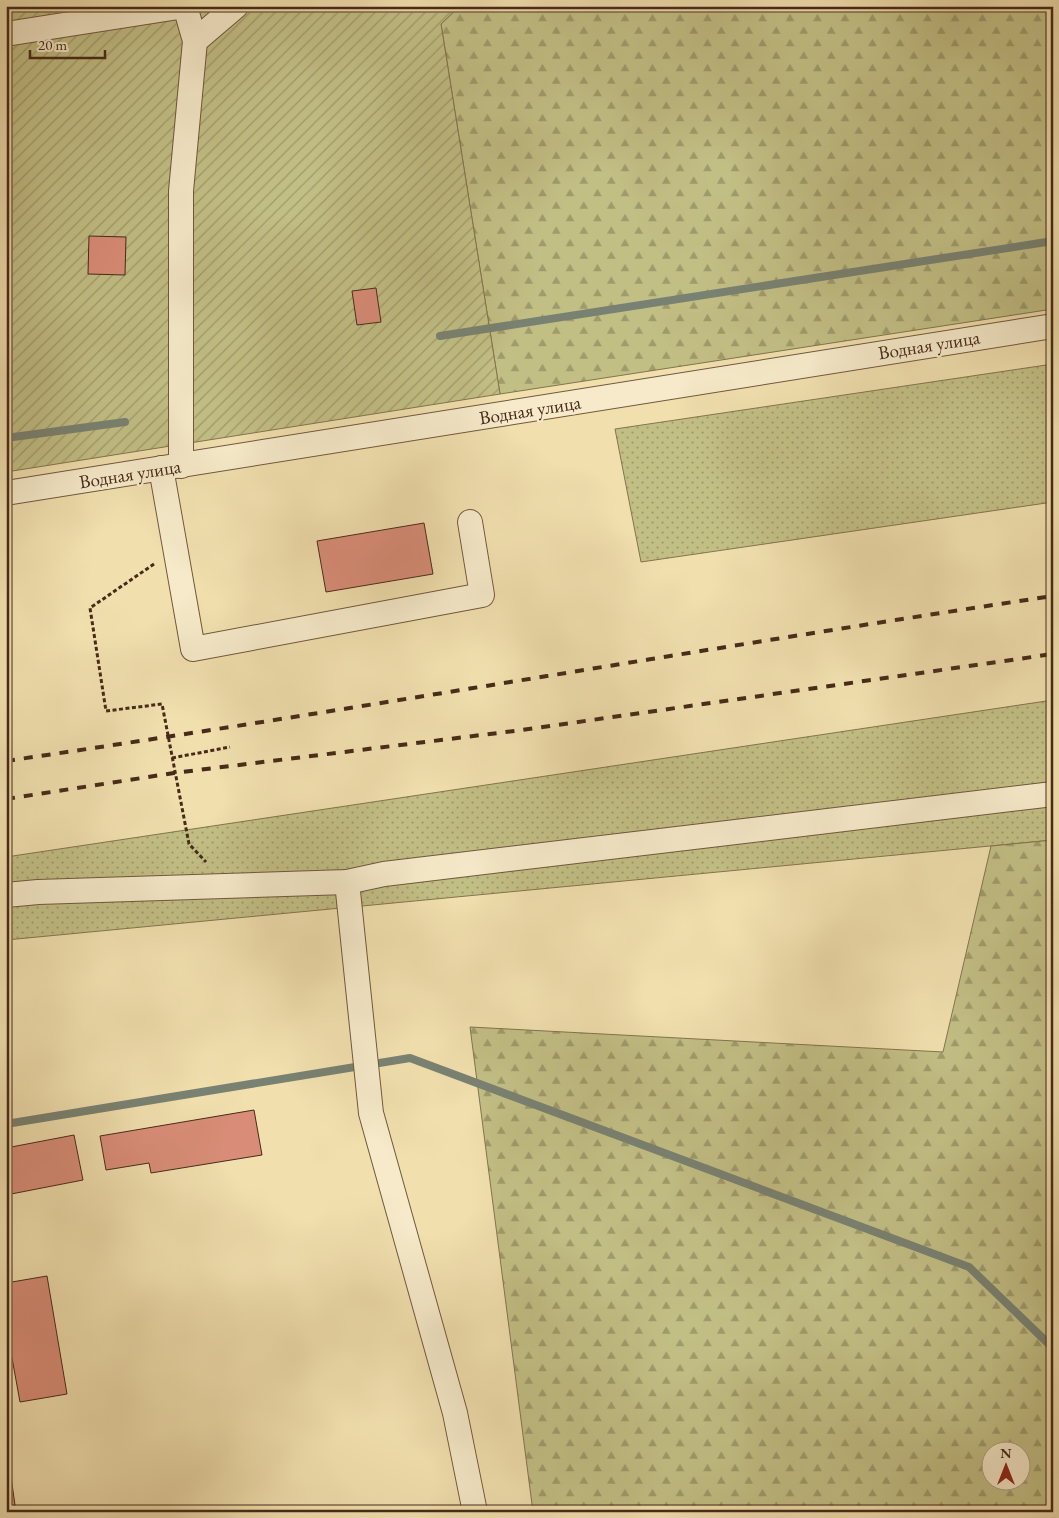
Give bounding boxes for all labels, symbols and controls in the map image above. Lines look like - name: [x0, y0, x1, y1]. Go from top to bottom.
- scale bar: [30, 28, 105, 60]
- text: 20 m: [38, 35, 67, 54]
- street label: Водная улица: [876, 325, 982, 365]
- street label: Водная улица: [477, 390, 583, 430]
- street label: Водная улица: [77, 454, 183, 494]
- north arrow: [982, 1440, 1032, 1490]
- text: N: [1000, 1444, 1012, 1462]

